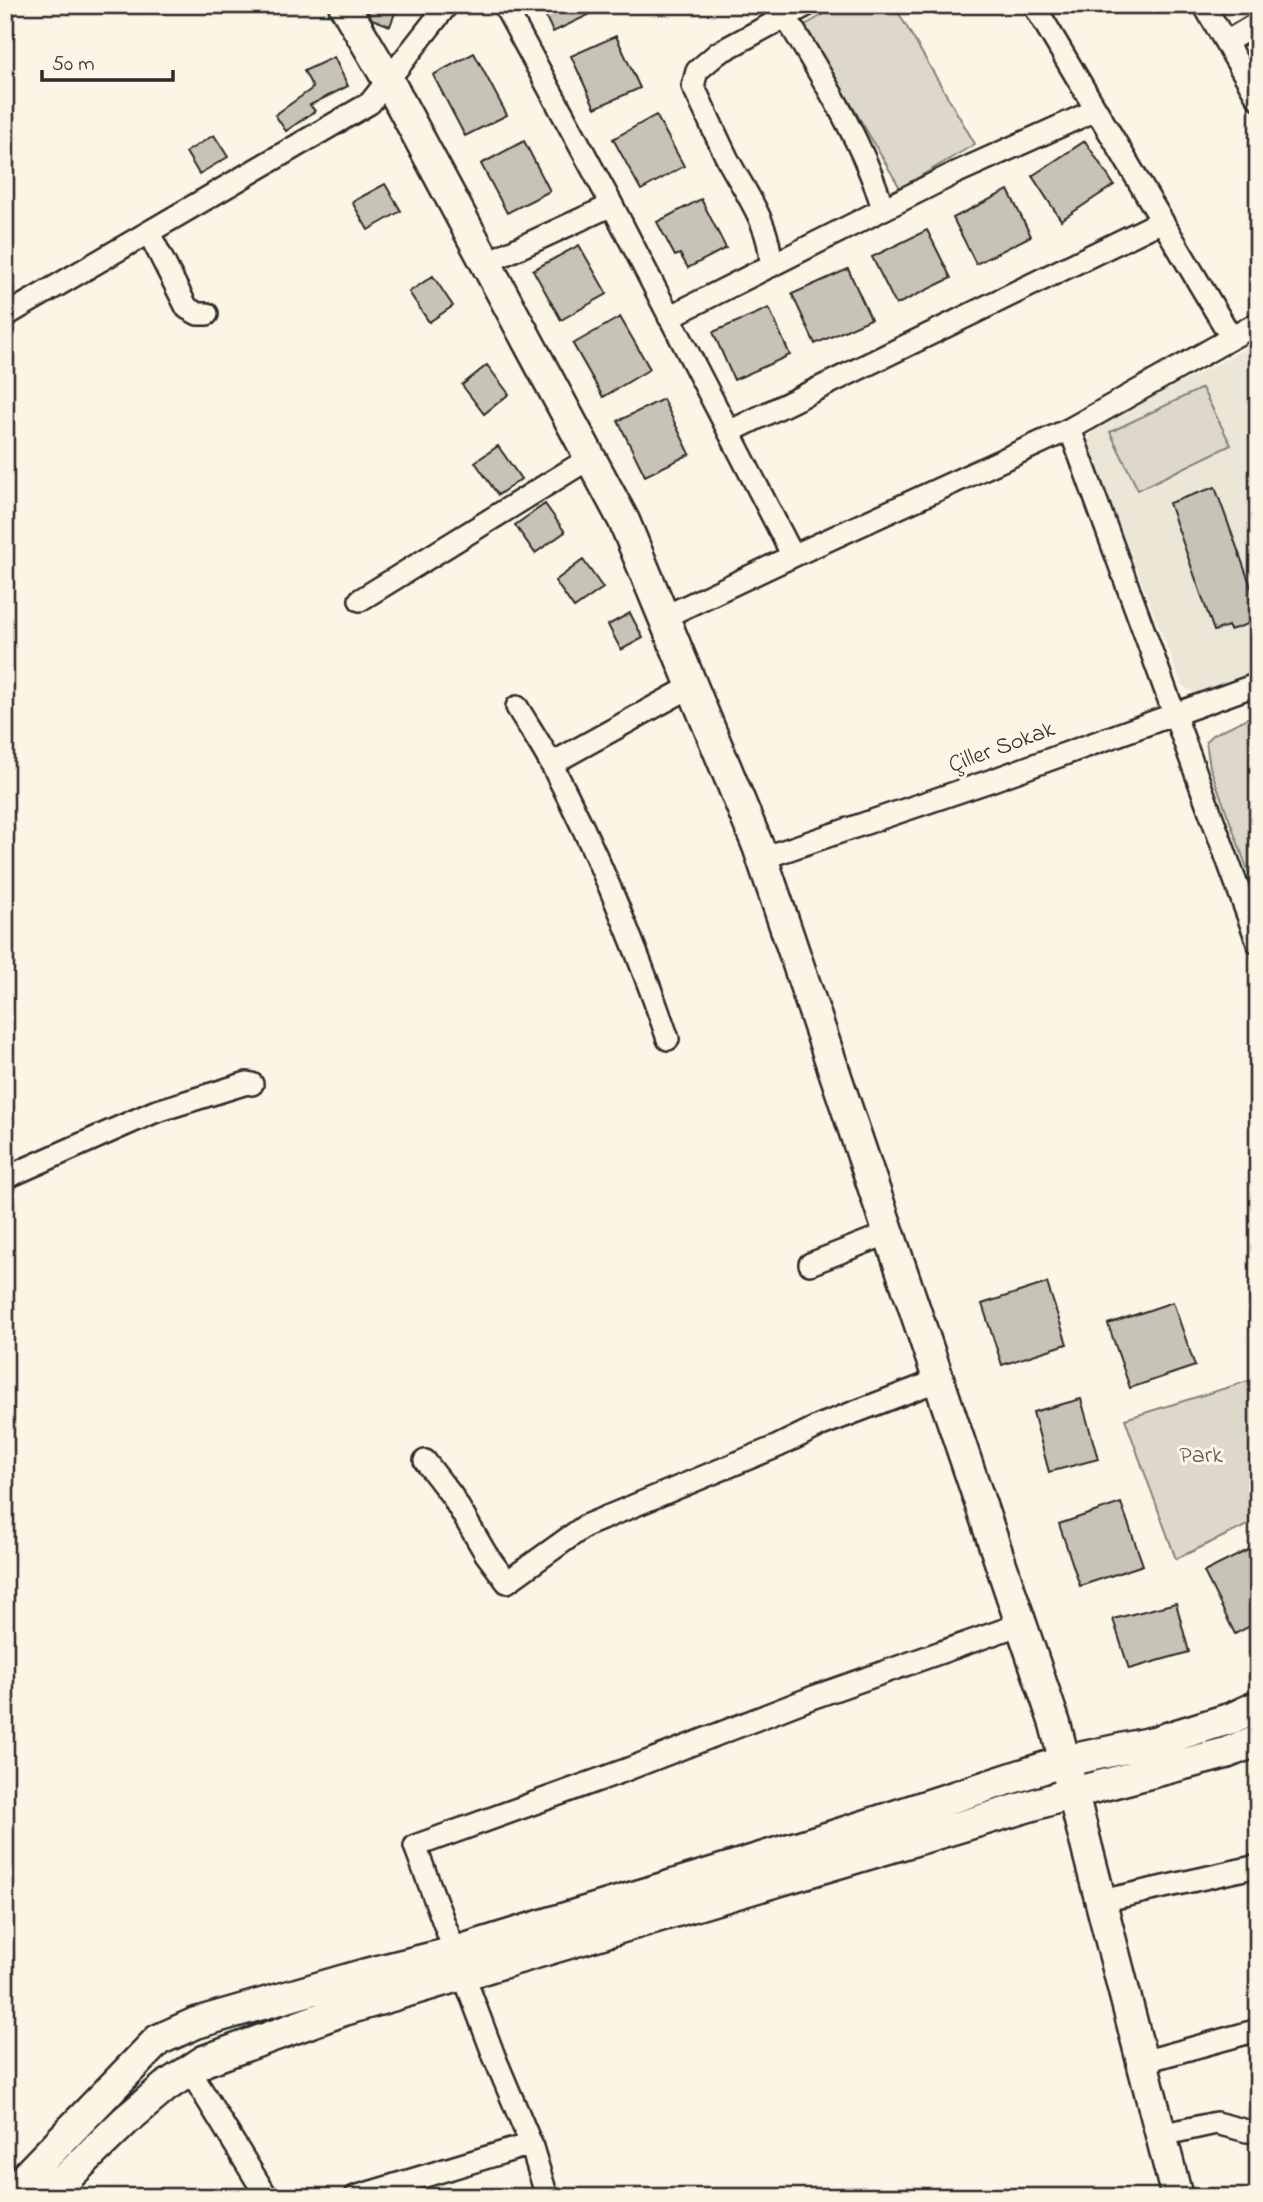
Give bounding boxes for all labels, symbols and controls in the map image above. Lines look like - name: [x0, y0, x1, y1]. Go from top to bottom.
- scale bar: [42, 38, 173, 82]
- text: 50 m: [52, 50, 95, 80]
- street label: Çiller Sokak: [944, 712, 1061, 783]
- park label: Park: [1179, 1439, 1223, 1474]

